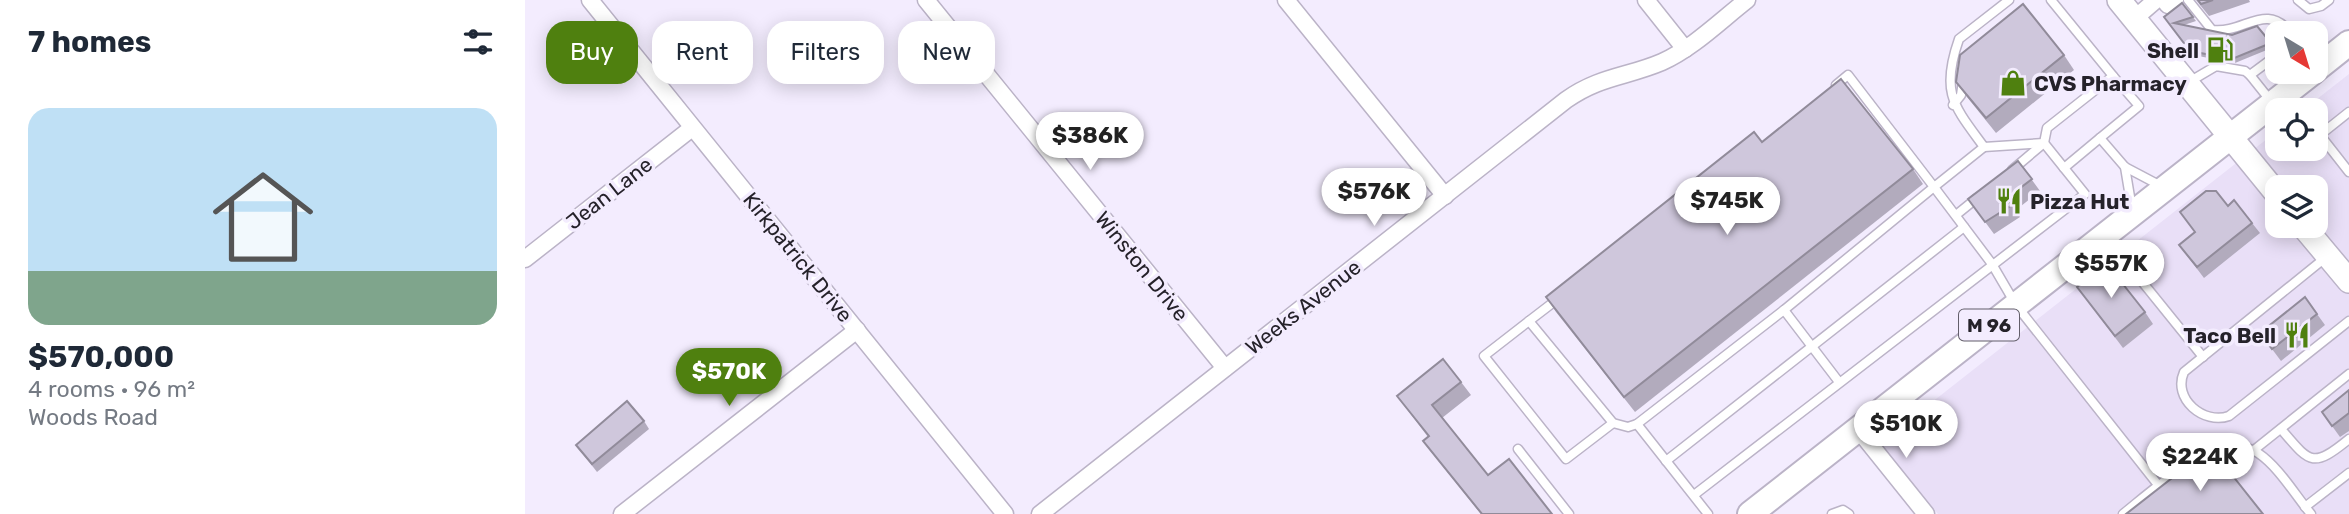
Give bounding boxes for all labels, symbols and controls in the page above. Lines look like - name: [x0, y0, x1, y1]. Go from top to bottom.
- chip: Buy: [546, 21, 638, 84]
- chip: Rent: [652, 21, 753, 84]
- chip: Filters: [767, 21, 884, 84]
- chip: New: [898, 21, 995, 84]
- north arrow: [2265, 21, 2327, 84]
- map controls: [2265, 21, 2328, 238]
- icon: filters: [459, 23, 497, 61]
- text: 7 homes: [28, 24, 151, 60]
- fuel station icon: Shell: [2205, 35, 2235, 65]
- place label: Shell: [2147, 38, 2199, 63]
- shop icon: CVS Pharmacy: [1998, 68, 2028, 98]
- place label: CVS Pharmacy: [2034, 71, 2187, 96]
- button: locate: [2265, 98, 2328, 161]
- pin: $386K: [1041, 113, 1139, 172]
- text: $386K: [1052, 121, 1128, 149]
- street label: Jean Lane: [561, 152, 657, 234]
- icon: home: [200, 154, 326, 280]
- pin: $576K: [1325, 168, 1423, 228]
- button: layers: [2265, 175, 2328, 238]
- text: $576K: [1337, 177, 1411, 205]
- pin: $745K: [1678, 177, 1776, 237]
- text: $745K: [1690, 186, 1764, 214]
- restaurant icon: Pizza Hut: [1994, 186, 2024, 216]
- street label: Kirkpatrick Drive: [738, 187, 858, 327]
- place label: Pizza Hut: [2030, 189, 2129, 214]
- street label: Winston Drive: [1090, 206, 1194, 326]
- pin: $557K: [2062, 240, 2160, 300]
- text: $557K: [2074, 249, 2148, 277]
- street label: Weeks Avenue: [1240, 254, 1366, 360]
- road number: M 96: [1959, 310, 2019, 340]
- restaurant icon: Taco Bell: [2282, 320, 2312, 350]
- place label: Taco Bell: [2183, 323, 2276, 348]
- text: $570,000: [28, 339, 174, 375]
- pin: $570K: [680, 348, 778, 408]
- text: $570K: [692, 357, 766, 385]
- text: 4 rooms · 96 m²: [28, 375, 195, 403]
- pin: $510K: [1857, 400, 1955, 460]
- text: Woods Road: [28, 403, 158, 431]
- text: $510K: [1870, 409, 1942, 437]
- pin: $224K: [2151, 434, 2249, 493]
- text: $224K: [2162, 442, 2238, 470]

